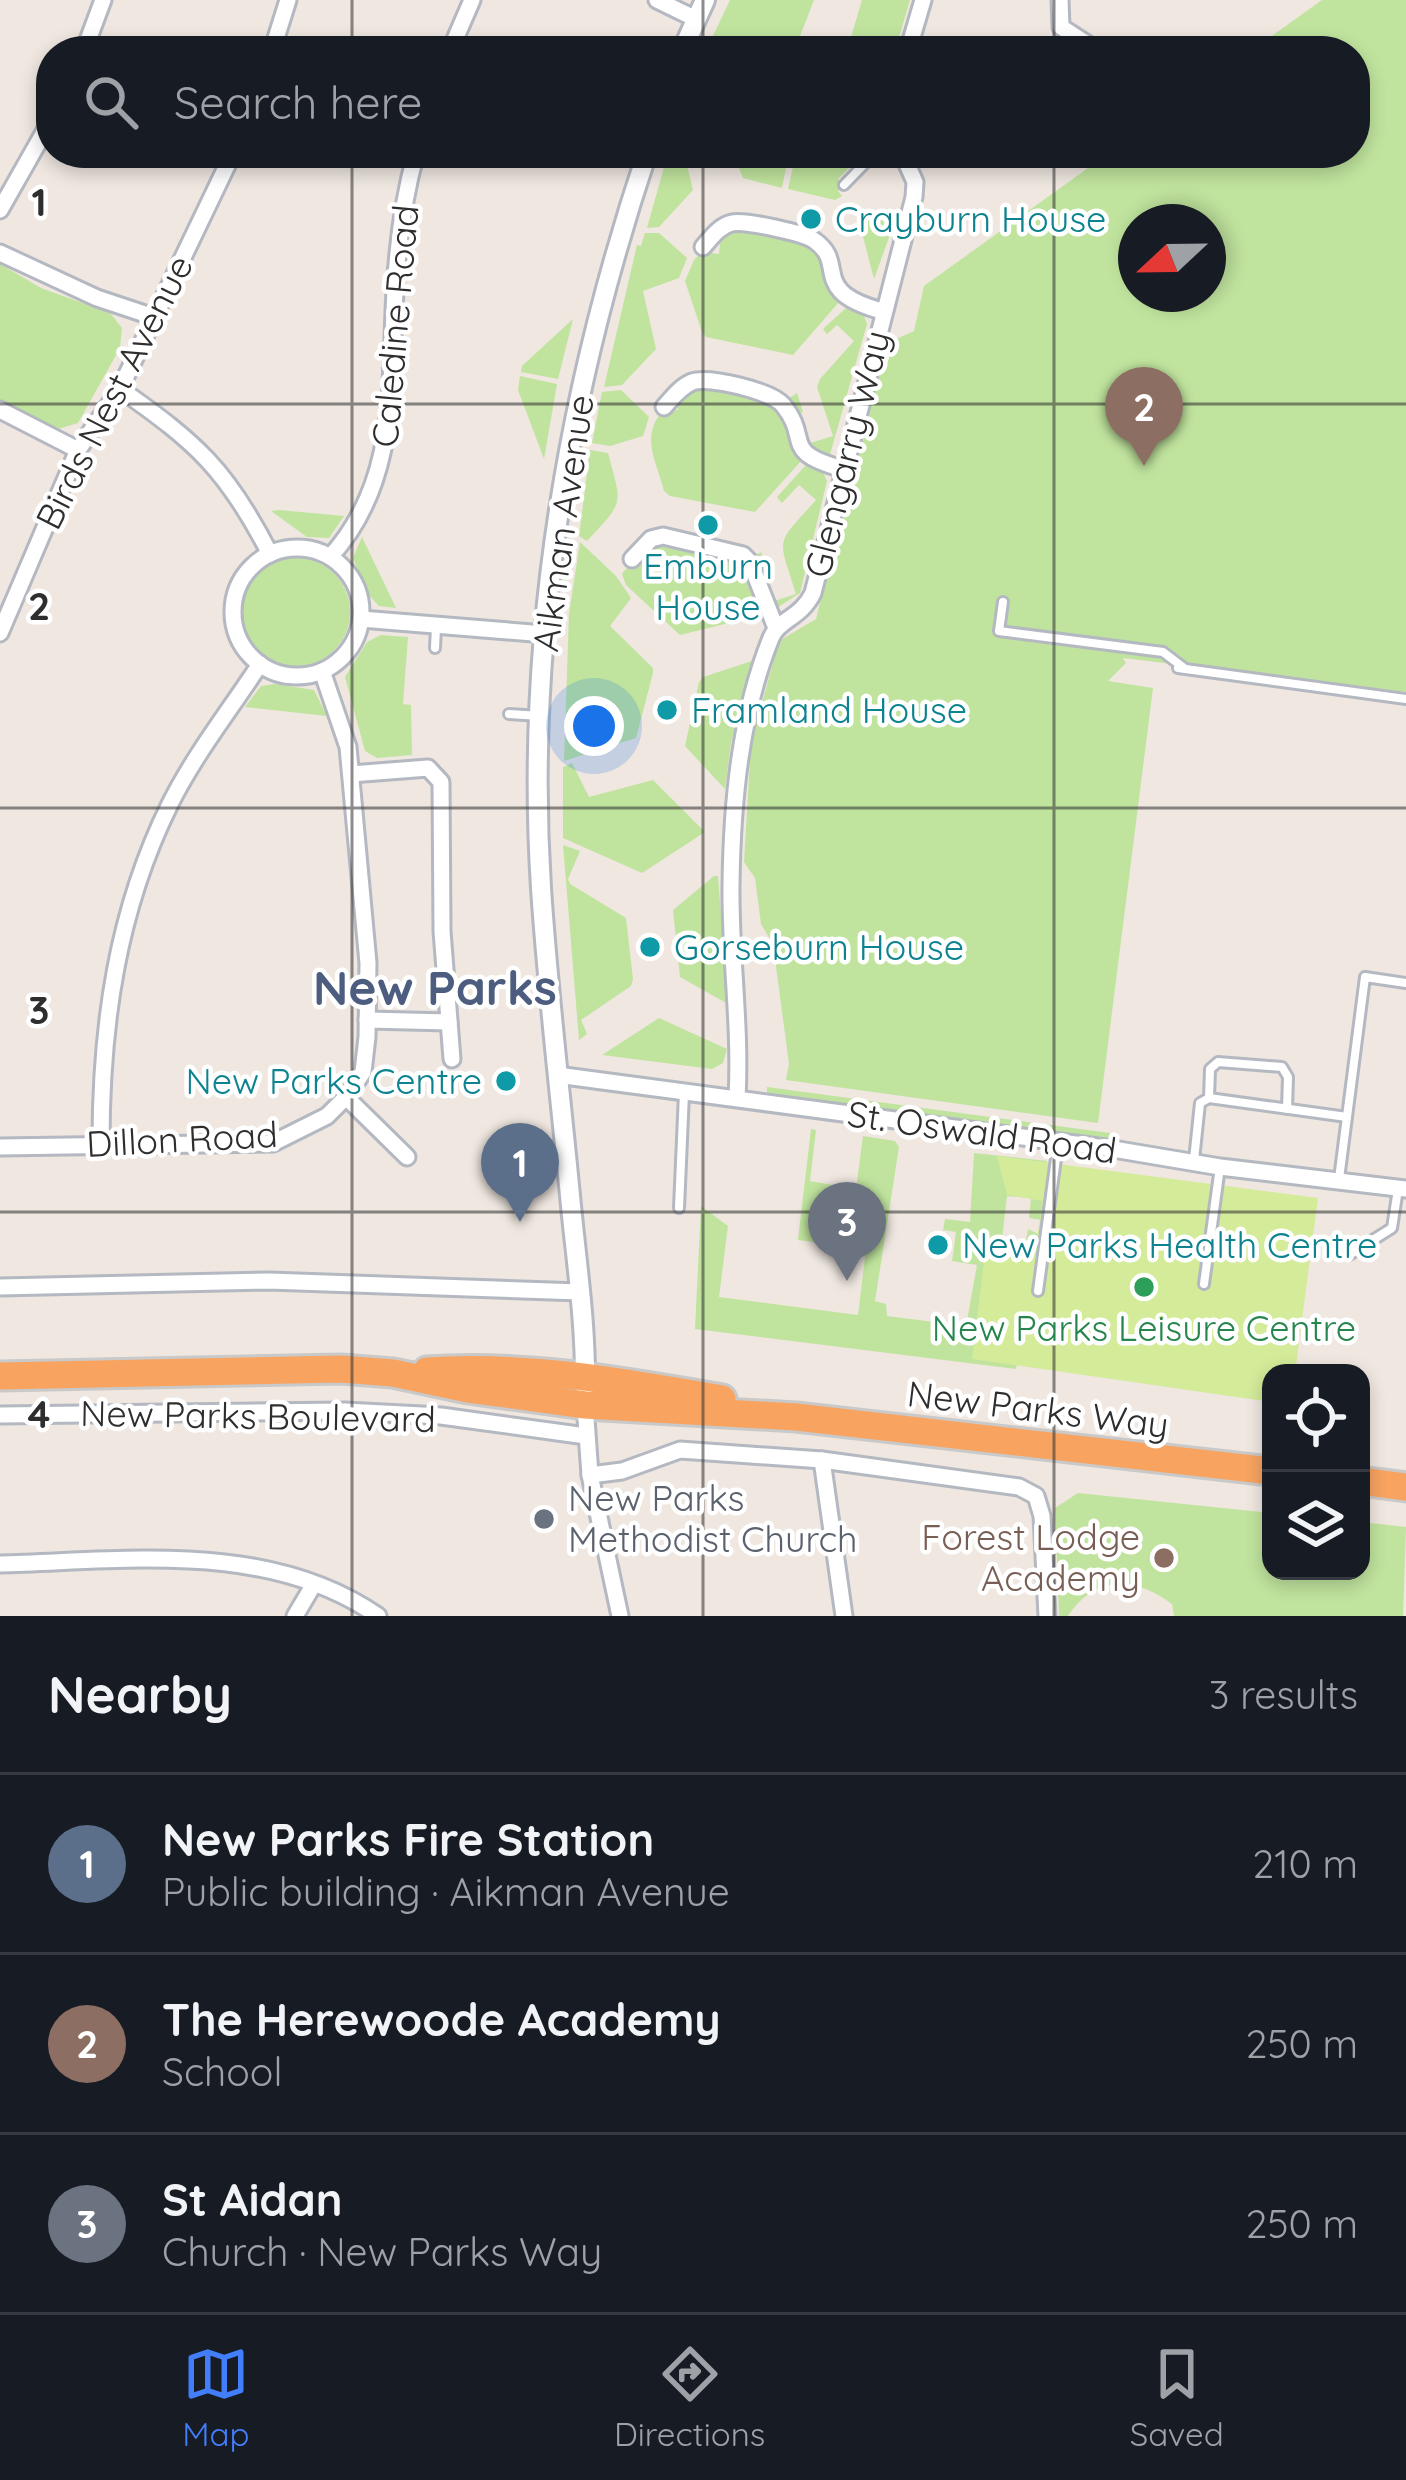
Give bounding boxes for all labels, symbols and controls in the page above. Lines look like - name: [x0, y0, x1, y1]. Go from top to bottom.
- search box: [36, 36, 1370, 168]
- icon: search: [78, 69, 144, 135]
- text: Search here: [174, 74, 422, 130]
- text: 1: [31, 177, 47, 226]
- place label: Crayburn House: [835, 196, 1106, 241]
- street label: Caledine Road: [361, 203, 428, 449]
- north arrow: [1118, 204, 1226, 312]
- marker: Crayburn House: [798, 206, 824, 232]
- street label: Birds Nest Avenue: [25, 247, 202, 536]
- street label: Glengarry Way: [794, 326, 899, 582]
- pin: 2: [1105, 367, 1183, 466]
- street label: Aikman Avenue: [522, 392, 603, 654]
- marker: Emburn House: [695, 512, 721, 538]
- place label: Emburn House: [643, 543, 773, 629]
- text: 2: [28, 581, 50, 630]
- place label: Framland House: [691, 687, 967, 732]
- your location: [564, 696, 624, 756]
- marker: Framland House: [654, 697, 680, 723]
- place label: Gorseburn House: [674, 924, 964, 969]
- marker: Gorseburn House: [637, 934, 663, 960]
- district label: New Parks: [313, 957, 557, 1017]
- text: 3: [29, 985, 49, 1034]
- place label: New Parks Centre: [186, 1058, 482, 1103]
- marker: New Parks Centre: [493, 1068, 519, 1094]
- street label: St. Oswald Road: [845, 1090, 1119, 1173]
- street label: Dillon Road: [85, 1111, 279, 1166]
- pin: 1: [481, 1123, 559, 1222]
- pin: 3: [808, 1182, 886, 1281]
- place label: New Parks Health Centre: [962, 1222, 1377, 1267]
- marker: New Parks Health Centre: [925, 1232, 951, 1258]
- marker: New Parks Leisure Centre: [1131, 1274, 1157, 1300]
- place label: New Parks Leisure Centre: [932, 1305, 1356, 1350]
- map controls: [1262, 1364, 1370, 1580]
- button: locate: [1262, 1364, 1370, 1472]
- street label: New Parks Way: [905, 1370, 1171, 1447]
- text: 4: [28, 1389, 50, 1438]
- street label: New Parks Boulevard: [80, 1390, 436, 1441]
- button: layers: [1262, 1472, 1370, 1580]
- place label: New Parks Methodist Church: [568, 1475, 858, 1561]
- marker: New Parks Methodist Church: [531, 1506, 557, 1532]
- place label: Forest Lodge Academy: [921, 1514, 1140, 1600]
- marker: Forest Lodge Academy: [1151, 1545, 1177, 1571]
- text: Nearby: [48, 1662, 232, 1726]
- text: 3 results: [1209, 1670, 1358, 1719]
- text: New Parks Fire Station: [162, 1811, 654, 1867]
- text: 1: [79, 1839, 95, 1888]
- text: 210 m: [1253, 1839, 1358, 1888]
- text: Public building · Aikman Avenue: [162, 1867, 730, 1916]
- text: The Herewoode Academy: [162, 1991, 721, 2047]
- text: 2: [76, 2019, 98, 2068]
- text: 250 m: [1246, 2019, 1358, 2068]
- text: School: [162, 2047, 282, 2096]
- text: St Aidan: [162, 2171, 343, 2227]
- text: 3: [77, 2199, 97, 2248]
- text: 250 m: [1246, 2199, 1358, 2248]
- text: Church · New Parks Way: [162, 2227, 602, 2276]
- tab: Map: [182, 2341, 250, 2454]
- tab: Directions: [614, 2341, 765, 2454]
- tab: Saved: [1130, 2341, 1224, 2454]

